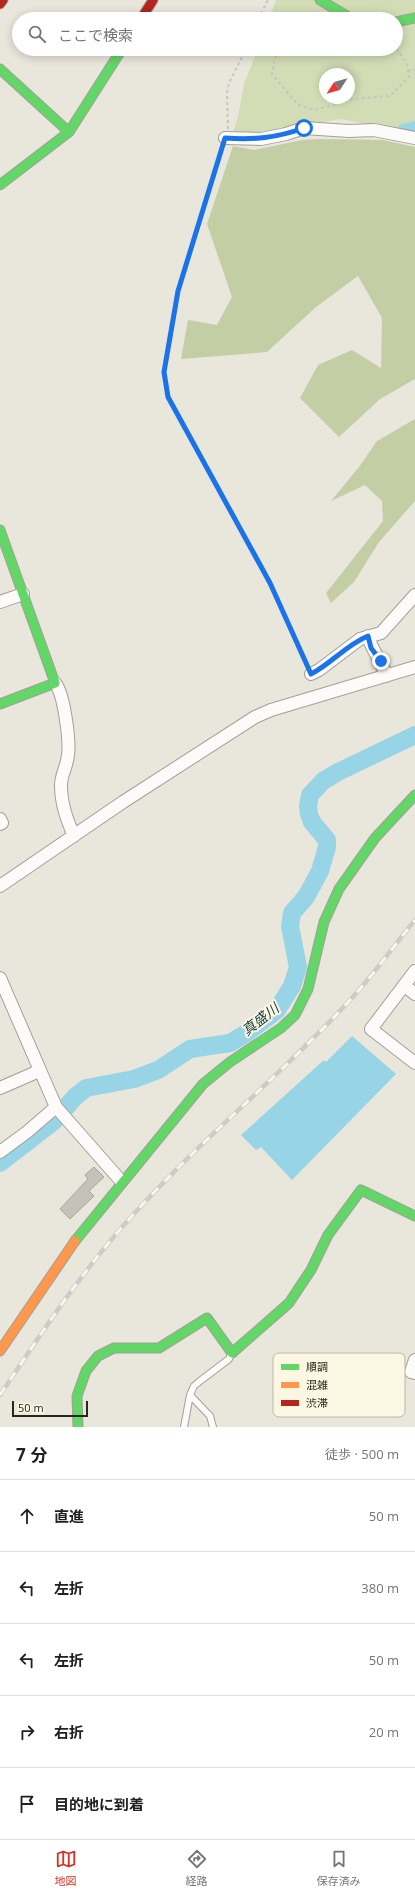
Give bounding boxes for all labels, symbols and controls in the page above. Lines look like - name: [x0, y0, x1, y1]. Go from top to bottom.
- search box: [12, 12, 403, 56]
- icon: search: [26, 23, 48, 45]
- text: ここで検索: [58, 25, 133, 45]
- north arrow: [319, 68, 355, 104]
- route start: [295, 119, 313, 137]
- route end: [372, 652, 390, 670]
- water label: 真盛川: [238, 997, 284, 1039]
- legend: [273, 1353, 405, 1417]
- text: 順調: [306, 1359, 328, 1374]
- text: 混雑: [306, 1377, 328, 1392]
- text: 渋滞: [306, 1395, 328, 1410]
- scale bar: [12, 1399, 88, 1418]
- text: 50 m: [18, 1400, 44, 1415]
- text: 7 分: [16, 1443, 47, 1466]
- text: 徒歩 · 500 m: [325, 1445, 399, 1463]
- icon: ahead: [16, 1505, 38, 1527]
- text: 直進: [54, 1506, 84, 1526]
- text: 50 m: [369, 1507, 399, 1525]
- icon: left: [16, 1577, 38, 1599]
- text: 左折: [54, 1578, 84, 1598]
- text: 380 m: [361, 1579, 399, 1597]
- icon: left: [16, 1649, 38, 1671]
- text: 左折: [54, 1650, 84, 1670]
- text: 50 m: [369, 1651, 399, 1669]
- icon: right: [16, 1721, 38, 1743]
- text: 右折: [54, 1722, 84, 1742]
- text: 20 m: [369, 1723, 399, 1741]
- icon: arrive: [16, 1793, 38, 1815]
- text: 目的地に到着: [54, 1794, 144, 1814]
- tab: 地図: [55, 1848, 77, 1888]
- tab: 経路: [186, 1848, 208, 1888]
- tab: 保存済み: [317, 1848, 361, 1888]

